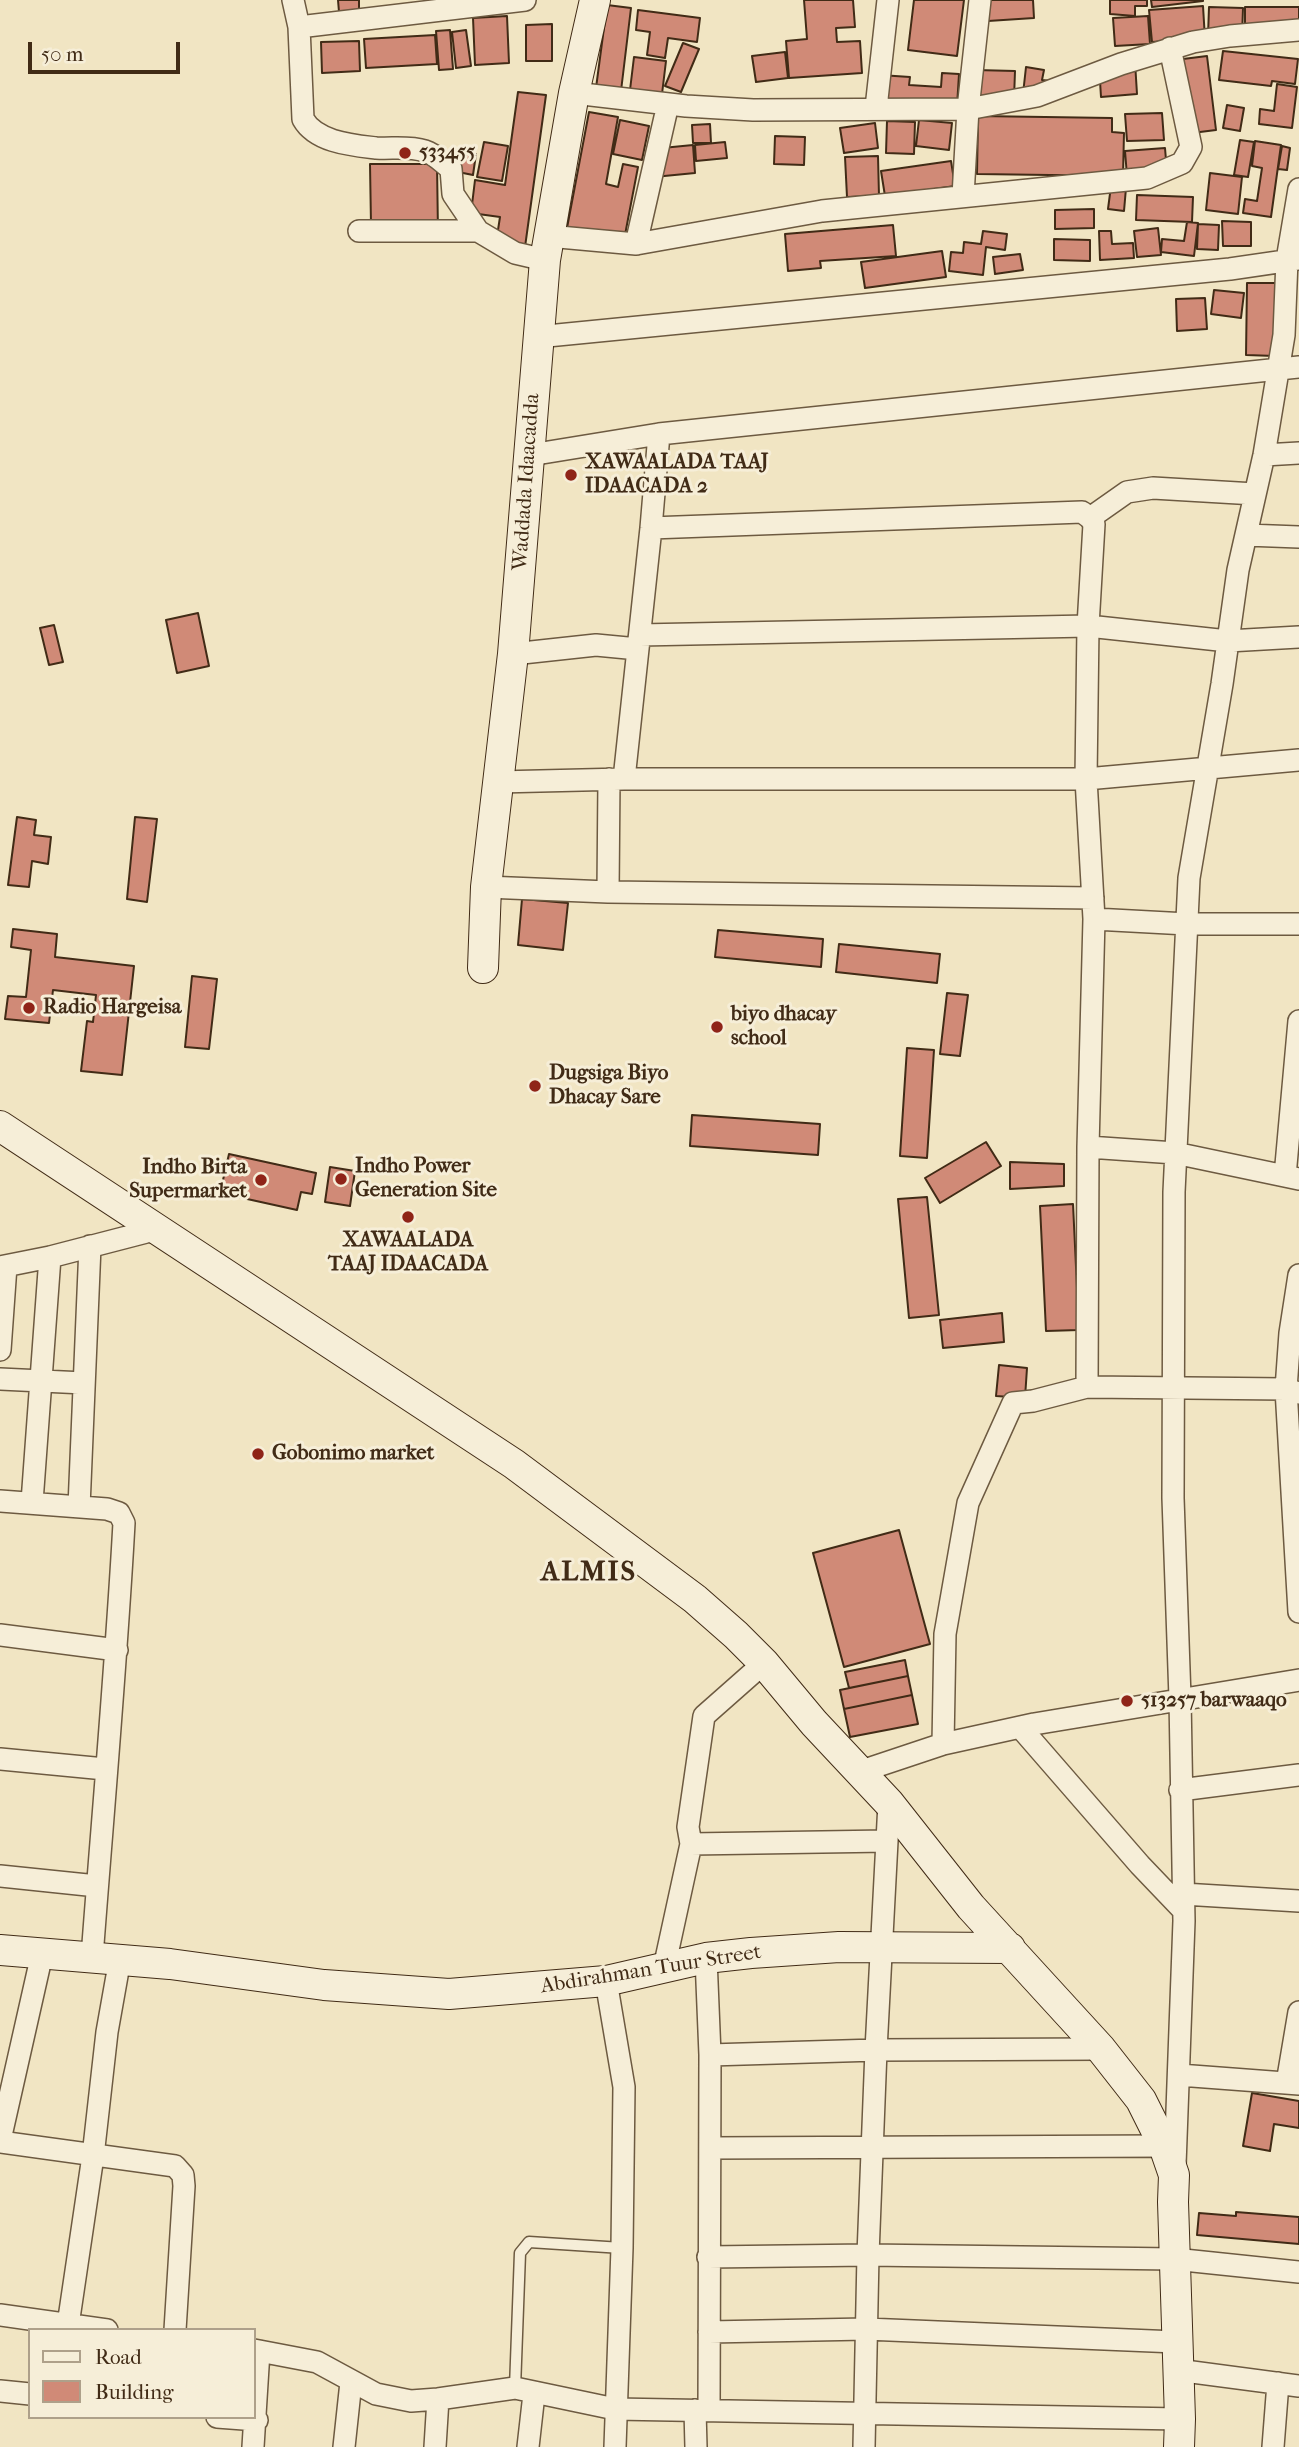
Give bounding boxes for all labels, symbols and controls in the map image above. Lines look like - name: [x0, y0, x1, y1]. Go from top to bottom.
- scale bar: [32, 28, 184, 72]
- text: 50 m: [41, 42, 84, 66]
- place label: 533455: [419, 140, 475, 166]
- marker: 533455: [397, 145, 413, 161]
- street label: Waddada Idaacadda: [508, 393, 546, 571]
- place label: XAWAALADA TAAJ IDAACADA 2: [585, 450, 769, 500]
- marker: XAWAALADA TAAJ IDAACADA 2: [563, 467, 579, 483]
- place label: Radio Hargeisa: [43, 995, 181, 1021]
- marker: Radio Hargeisa: [21, 1000, 37, 1016]
- place label: biyo dhacay school: [731, 1002, 836, 1052]
- marker: biyo dhacay school: [709, 1019, 725, 1035]
- place label: Dugsiga Biyo Dhacay Sare: [549, 1061, 668, 1111]
- marker: Dugsiga Biyo Dhacay Sare: [527, 1078, 543, 1094]
- place label: Indho Power Generation Site: [355, 1154, 497, 1204]
- place label: Indho Birta Supermarket: [129, 1155, 247, 1205]
- marker: Indho Power Generation Site: [333, 1171, 349, 1187]
- marker: Indho Birta Supermarket: [253, 1172, 269, 1188]
- marker: XAWAALADA TAAJ IDAACADA: [400, 1209, 416, 1225]
- place label: XAWAALADA TAAJ IDAACADA: [328, 1228, 488, 1278]
- place label: Gobonimo market: [272, 1441, 434, 1467]
- marker: Gobonimo market: [250, 1446, 266, 1462]
- district label: ALMIS: [542, 1556, 636, 1590]
- place label: 513257 barwaaqo: [1141, 1688, 1287, 1714]
- marker: 513257 barwaaqo: [1119, 1693, 1135, 1709]
- street label: Abdirahman Tuur Street: [539, 1940, 763, 2000]
- legend: [28, 2328, 256, 2419]
- text: Road: [95, 2345, 142, 2369]
- text: Building: [95, 2380, 173, 2404]

